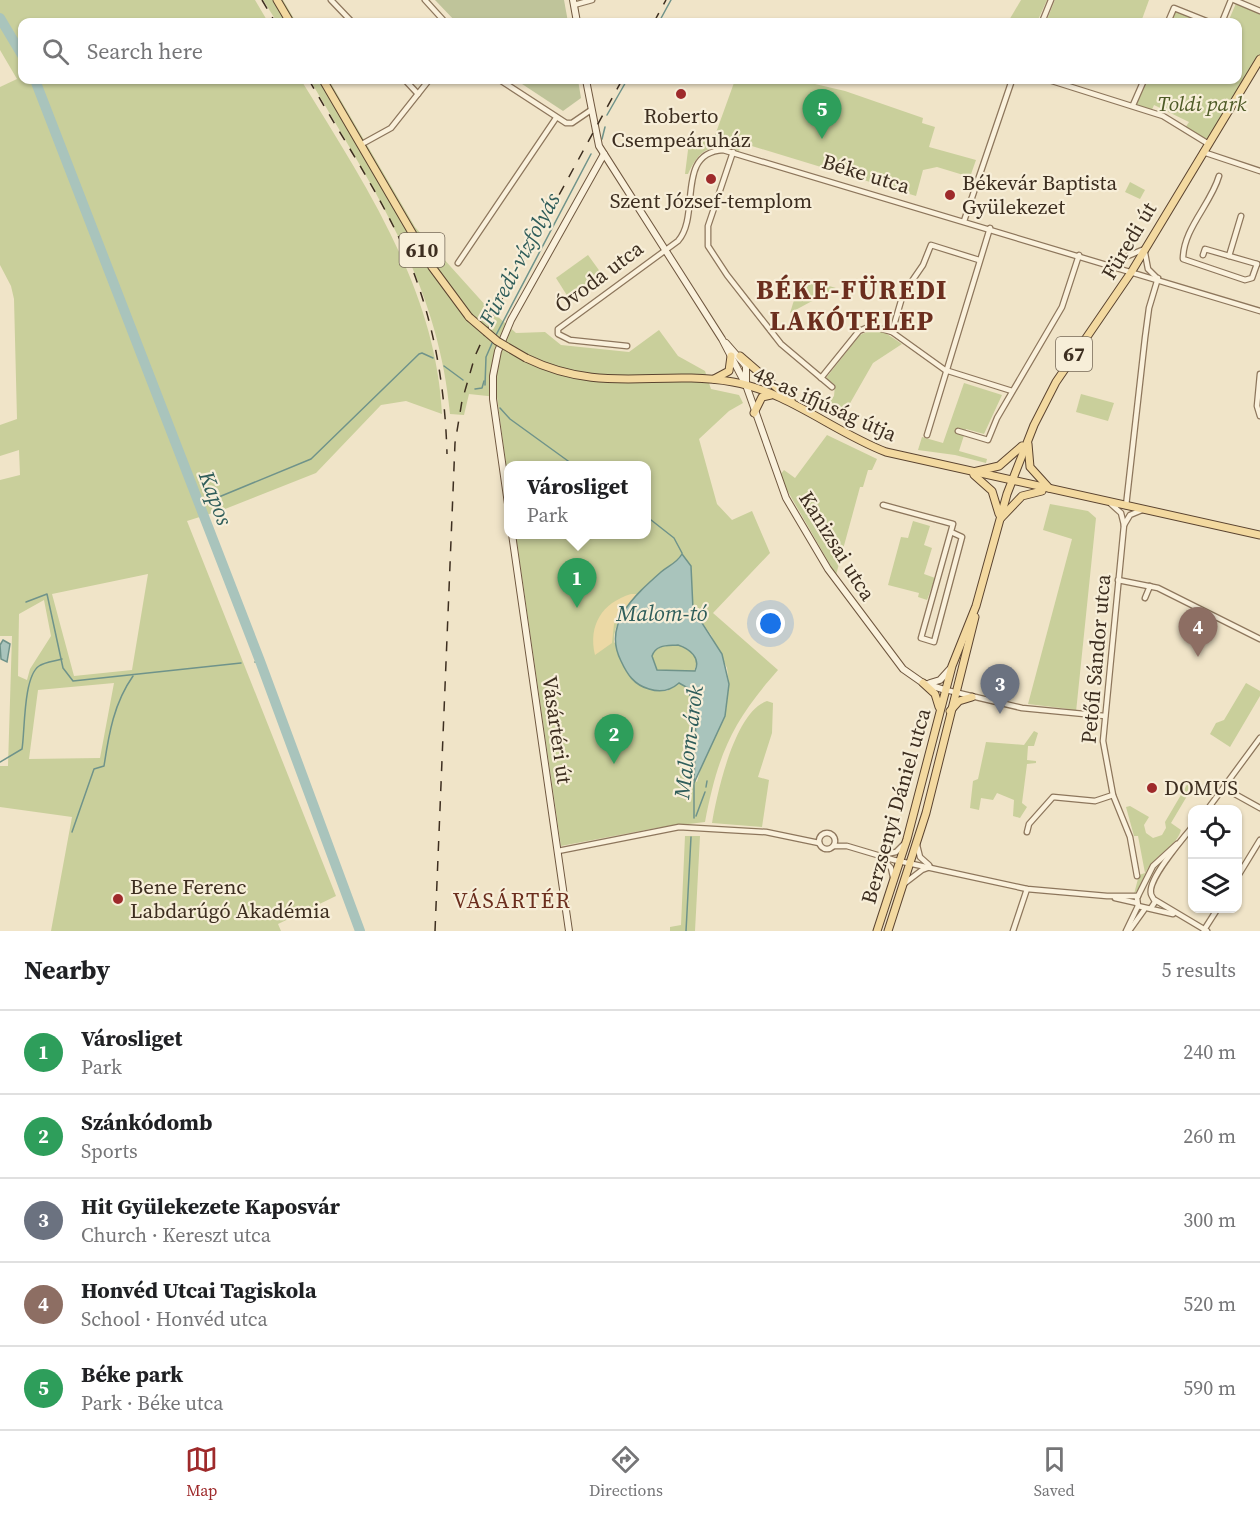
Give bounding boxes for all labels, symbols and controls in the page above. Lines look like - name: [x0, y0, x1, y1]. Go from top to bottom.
- search box: [18, 18, 1242, 84]
- icon: search: [39, 35, 72, 68]
- text: Search here: [87, 36, 203, 66]
- marker: Roberto Csempeáruház: [674, 87, 688, 101]
- park label: Toldi park: [1158, 89, 1246, 118]
- pin: 5: [802, 90, 842, 139]
- place label: Roberto Csempeáruház: [611, 101, 751, 154]
- street label: Béke utca: [819, 146, 914, 201]
- place label: Békevár Baptista Gyülekezet: [962, 168, 1117, 221]
- marker: Szent József-templom: [704, 172, 718, 186]
- place label: Szent József-templom: [610, 186, 812, 215]
- water label: Füredi-vízfolyás: [471, 187, 567, 332]
- marker: Békevár Baptista Gyülekezet: [943, 188, 957, 202]
- street label: Füredi út: [1094, 196, 1163, 285]
- road number: 610: [400, 233, 444, 267]
- street label: Óvoda utca: [548, 234, 649, 319]
- district label: BÉKE-FÜREDI LAKÓTELEP: [756, 271, 948, 339]
- road number: 67: [1056, 337, 1092, 371]
- street label: 48-as ifjúság útja: [749, 359, 902, 448]
- popup: [504, 461, 651, 539]
- water label: Kapos: [192, 466, 240, 530]
- text: Városliget: [527, 471, 628, 501]
- street label: Kanizsai utca: [792, 486, 883, 606]
- text: Park: [527, 501, 568, 529]
- pin: 1: [558, 558, 596, 608]
- street label: Petőfi Sándor utca: [1074, 573, 1117, 745]
- water label: Malom-tó: [615, 598, 708, 628]
- pin: 4: [1178, 608, 1218, 657]
- your location: [756, 609, 785, 638]
- pin: 3: [980, 664, 1020, 714]
- street label: Vásártéri út: [536, 674, 579, 786]
- water label: Malom-árok: [666, 683, 710, 801]
- street label: Berzsenyi Dániel utca: [854, 704, 937, 907]
- pin: 2: [594, 714, 634, 764]
- place label: DOMUS: [1164, 773, 1238, 802]
- marker: DOMUS: [1145, 781, 1159, 795]
- map controls: [1188, 805, 1242, 913]
- button: locate: [1188, 805, 1242, 859]
- button: layers: [1188, 859, 1242, 913]
- place label: Bene Ferenc Labdarúgó Akadémia: [130, 872, 331, 925]
- district label: VÁSÁRTÉR: [453, 885, 571, 915]
- marker: Bene Ferenc Labdarúgó Akadémia: [111, 892, 125, 906]
- text: Nearby: [24, 952, 110, 988]
- text: 5 results: [1161, 956, 1236, 984]
- text: Városliget: [81, 1023, 182, 1053]
- text: 1: [38, 1038, 49, 1066]
- text: 240 m: [1183, 1038, 1236, 1066]
- text: Park: [81, 1053, 122, 1081]
- text: Szánkódomb: [81, 1107, 213, 1137]
- text: 2: [38, 1122, 49, 1150]
- text: 260 m: [1183, 1122, 1236, 1150]
- text: Sports: [81, 1137, 138, 1165]
- text: Hit Gyülekezete Kaposvár: [81, 1191, 340, 1221]
- text: 3: [38, 1206, 49, 1234]
- text: 300 m: [1183, 1206, 1236, 1234]
- text: Church · Kereszt utca: [81, 1221, 271, 1249]
- text: Honvéd Utcai Tagiskola: [81, 1275, 317, 1305]
- text: 4: [38, 1290, 49, 1318]
- text: 520 m: [1183, 1290, 1236, 1318]
- text: School · Honvéd utca: [81, 1305, 268, 1333]
- text: Béke park: [81, 1359, 183, 1389]
- text: 5: [38, 1374, 49, 1402]
- text: 590 m: [1183, 1374, 1236, 1402]
- text: Park · Béke utca: [81, 1389, 223, 1417]
- tab: Map: [185, 1443, 218, 1501]
- tab: Directions: [589, 1443, 663, 1501]
- tab: Saved: [1034, 1443, 1075, 1501]

